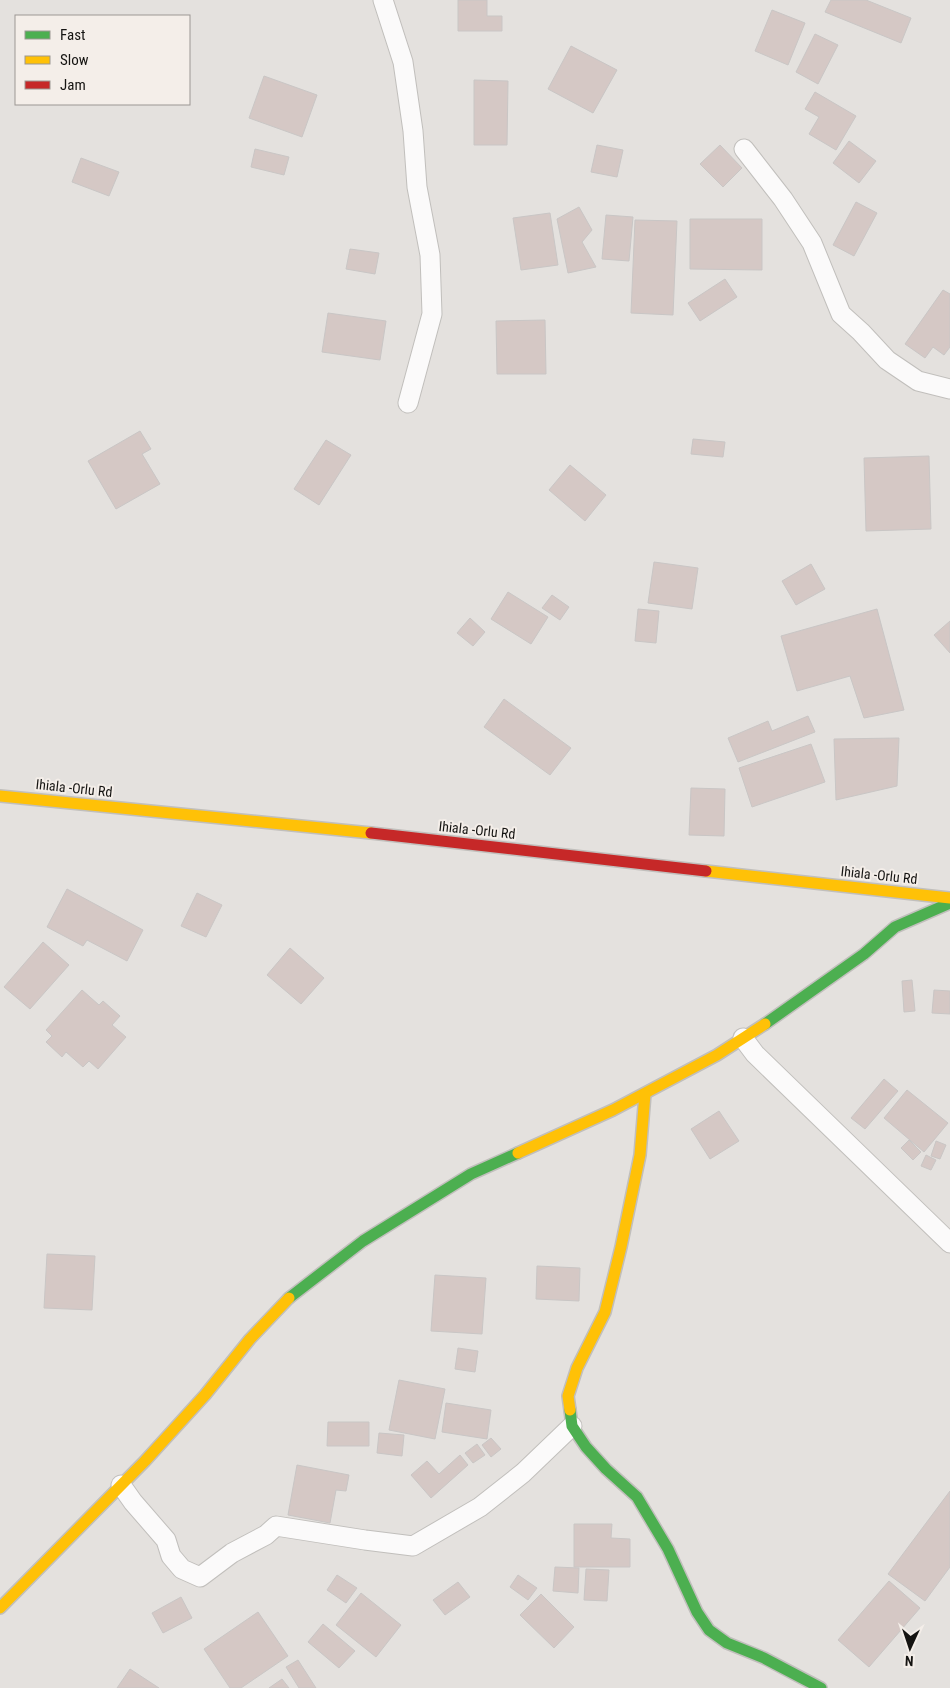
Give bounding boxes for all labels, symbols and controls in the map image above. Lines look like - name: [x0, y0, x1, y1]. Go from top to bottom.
- legend: [15, 15, 190, 105]
- text: Fast: [60, 26, 85, 44]
- text: Slow: [60, 51, 89, 69]
- text: Jam: [60, 76, 86, 94]
- street label: Ihiala -Orlu Rd: [35, 776, 113, 800]
- street label: Ihiala -Orlu Rd: [438, 818, 516, 842]
- street label: Ihiala -Orlu Rd: [840, 863, 918, 887]
- north arrow: [885, 1623, 935, 1673]
- text: N: [905, 1653, 914, 1669]

